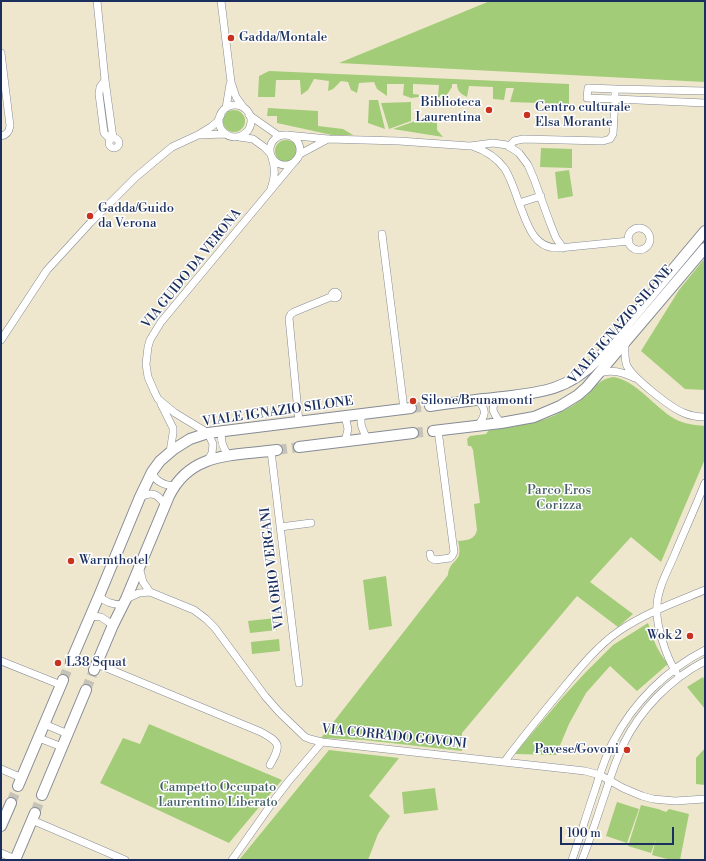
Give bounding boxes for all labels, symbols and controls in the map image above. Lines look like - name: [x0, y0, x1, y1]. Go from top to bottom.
- place label: Gadda/Montale: [239, 30, 327, 46]
- marker: Gadda/Montale: [226, 33, 236, 43]
- place label: Biblioteca Laurentina: [415, 95, 481, 126]
- place label: Centro culturale Elsa Morante: [535, 100, 631, 131]
- marker: Biblioteca Laurentina: [484, 105, 494, 115]
- marker: Centro culturale Elsa Morante: [522, 110, 532, 120]
- place label: Gadda/Guido da Verona: [98, 201, 174, 232]
- street label: VIA GUIDO DA VERONA: [139, 206, 245, 332]
- marker: Gadda/Guido da Verona: [85, 211, 95, 221]
- street label: VIALE IGNAZIO SILONE: [565, 262, 677, 388]
- place label: Silone/Brunamonti: [421, 393, 533, 409]
- street label: VIALE IGNAZIO SILONE: [202, 394, 354, 430]
- marker: Silone/Brunamonti: [408, 396, 418, 406]
- park label: Parco Eros Corizza: [527, 483, 591, 514]
- street label: VIA ORIO VERGANI: [258, 506, 288, 630]
- place label: Warmthotel: [79, 553, 148, 569]
- marker: Warmthotel: [66, 556, 76, 566]
- place label: Wok 2: [647, 628, 682, 644]
- marker: Wok 2: [685, 631, 695, 641]
- place label: L38 Squat: [66, 655, 127, 671]
- marker: L38 Squat: [53, 658, 63, 668]
- street label: VIA CORRADO GOVONI: [320, 722, 468, 752]
- place label: Pavese/Govoni: [535, 742, 619, 758]
- marker: Pavese/Govoni: [622, 745, 632, 755]
- park label: Campetto Occupato Laurentino Liberato: [158, 780, 278, 811]
- scale bar: [562, 819, 676, 845]
- text: 100 m: [567, 826, 601, 841]

